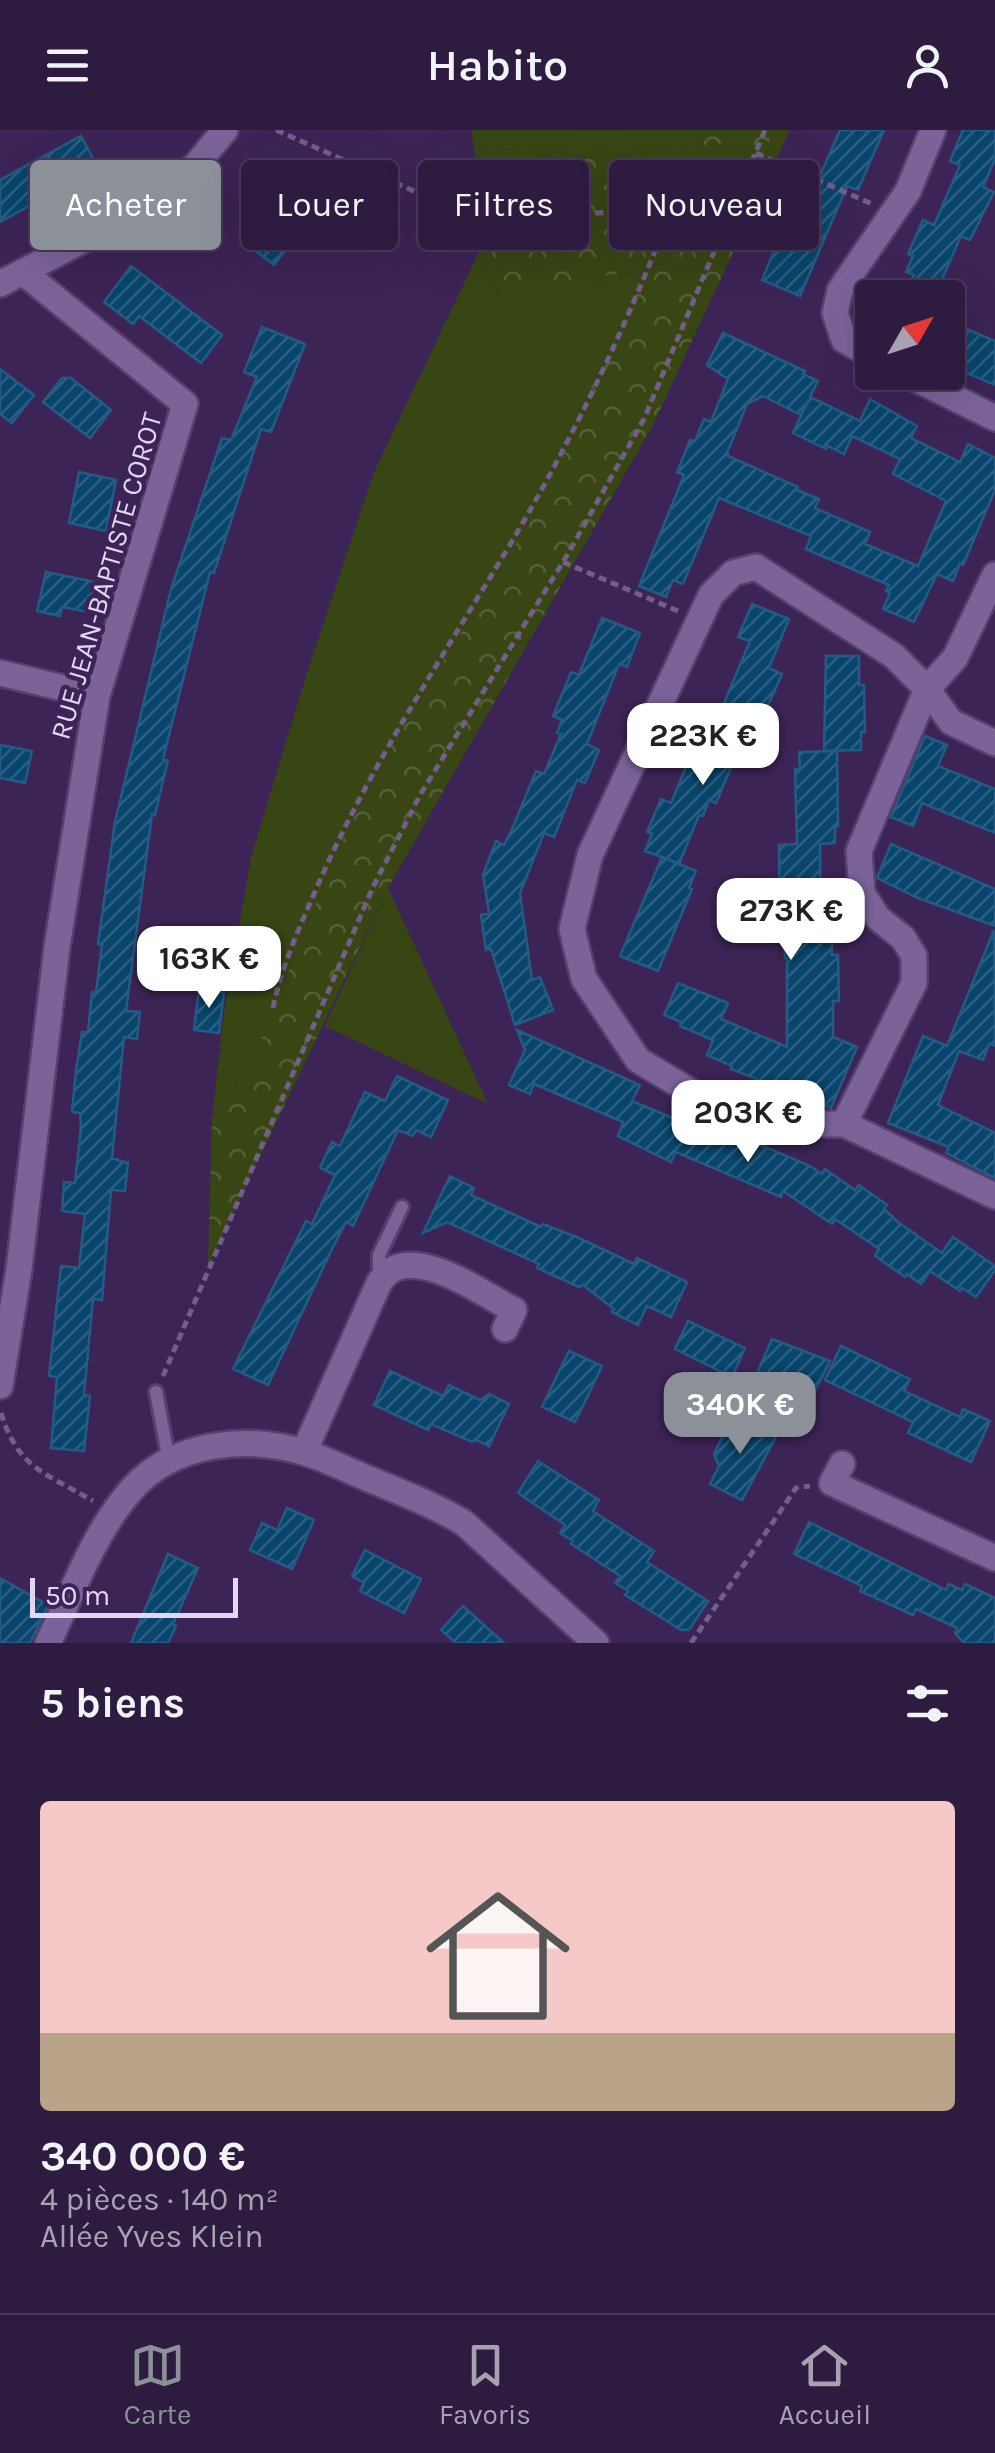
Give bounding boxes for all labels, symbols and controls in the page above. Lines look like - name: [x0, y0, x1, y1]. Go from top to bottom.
- icon: menu: [40, 38, 95, 93]
- icon: person: [900, 38, 955, 93]
- text: Habito: [427, 39, 568, 91]
- chip: Acheter: [30, 160, 221, 250]
- chip: Louer: [241, 160, 398, 250]
- chip: Filtres: [418, 160, 589, 250]
- chip: Nouveau: [609, 160, 819, 250]
- north arrow: [855, 280, 965, 390]
- map controls: [855, 280, 965, 390]
- street label: RUE JEAN-BAPTISTE COROT: [43, 409, 169, 743]
- pin: 223K €: [622, 703, 784, 788]
- text: 223K €: [649, 717, 757, 754]
- pin: 273K €: [710, 878, 872, 963]
- text: 273K €: [739, 892, 843, 929]
- pin: 163K €: [128, 926, 290, 1011]
- text: 163K €: [159, 940, 259, 977]
- pin: 203K €: [667, 1080, 829, 1165]
- text: 203K €: [694, 1094, 802, 1131]
- pin: 340K €: [659, 1372, 821, 1457]
- text: 340K €: [686, 1386, 794, 1423]
- scale bar: [30, 1573, 238, 1618]
- text: 50 m: [45, 1579, 110, 1612]
- icon: filters: [900, 1676, 955, 1731]
- text: 5 biens: [40, 1678, 185, 1728]
- icon: home: [408, 1866, 588, 2046]
- text: 340 000 €: [40, 2131, 245, 2181]
- text: 4 pièces · 140 m²: [40, 2181, 279, 2218]
- text: Allée Yves Klein: [40, 2218, 264, 2255]
- tab: Carte: [124, 2338, 191, 2431]
- tab: Favoris: [439, 2338, 531, 2431]
- tab: Accueil: [779, 2338, 871, 2431]

